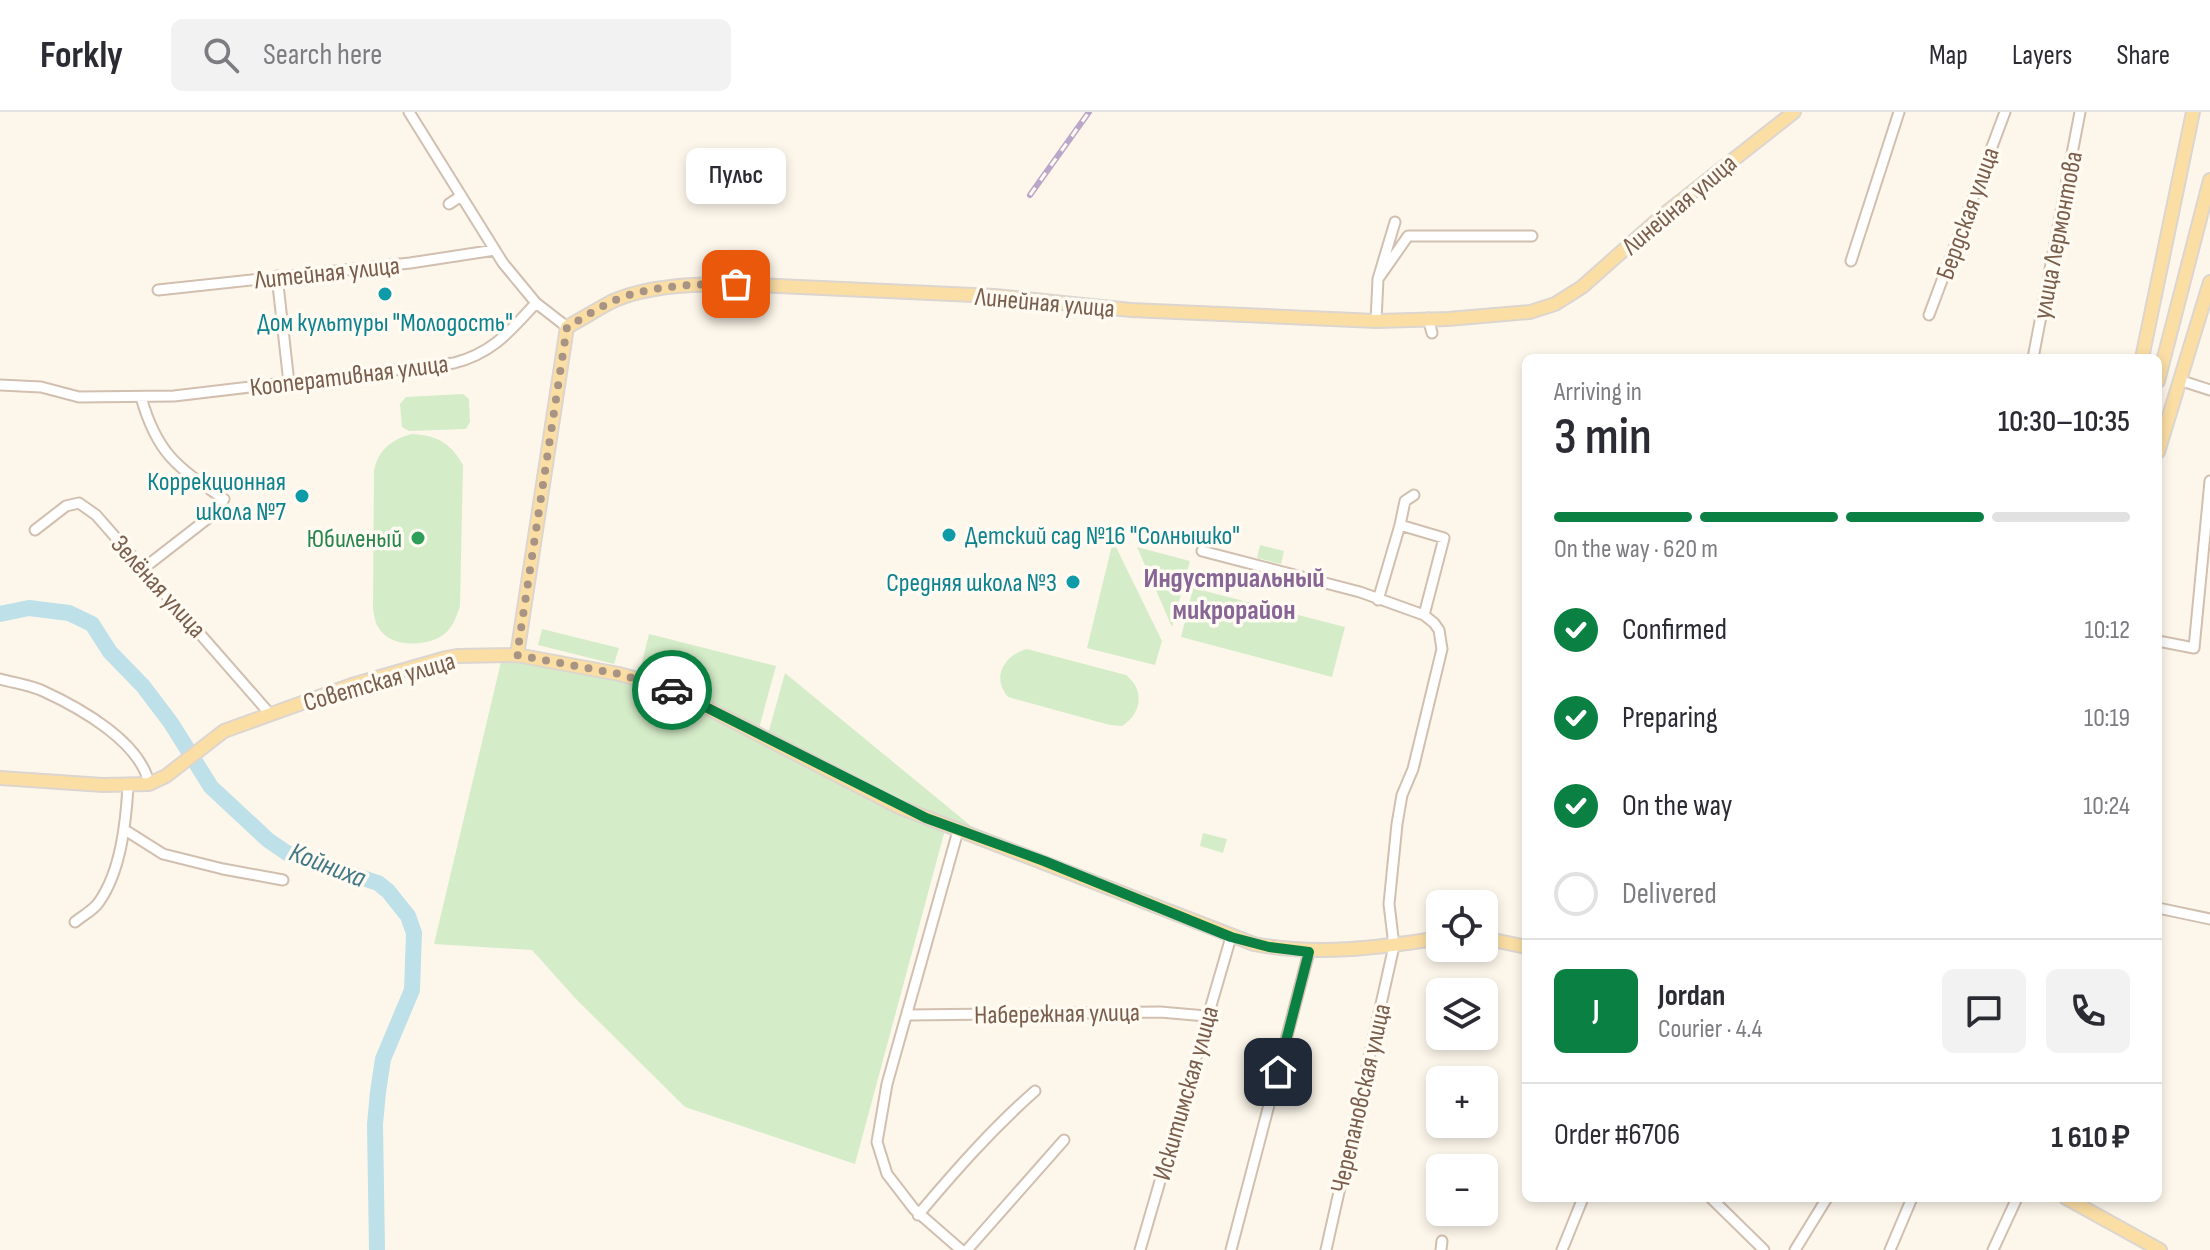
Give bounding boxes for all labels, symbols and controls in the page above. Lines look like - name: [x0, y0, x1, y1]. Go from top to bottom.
- search box: [171, 19, 731, 91]
- text: Forkly: [40, 33, 123, 78]
- icon: search: [199, 33, 243, 77]
- text: Search here: [263, 37, 382, 73]
- text: Map: [1929, 39, 1968, 72]
- text: Layers: [2012, 39, 2072, 72]
- text: Share: [2116, 39, 2170, 72]
- street label: Бердская улица: [1930, 143, 2007, 284]
- callout: Пульс: [686, 148, 786, 204]
- street label: Линейная улица: [1616, 148, 1744, 263]
- street label: улица Лермонтова: [2027, 149, 2090, 322]
- text: Пульс: [709, 160, 763, 191]
- street label: Литейная улица: [252, 250, 401, 297]
- pin: [702, 250, 770, 318]
- icon: bag: [714, 262, 758, 306]
- street label: Линейная улица: [973, 282, 1116, 325]
- marker: Дом культуры "Молодость": [376, 285, 394, 303]
- place label: Дом культуры "Молодость": [257, 308, 513, 339]
- street label: Кооперативная улица: [248, 349, 450, 404]
- text: Arriving in: [1554, 377, 1642, 408]
- text: 10:30–10:35: [1998, 404, 2130, 440]
- text: 3 min: [1554, 406, 1652, 469]
- place label: Коррекционная школа №7: [147, 467, 287, 528]
- marker: Коррекционная школа №7: [293, 487, 311, 505]
- place label: Детский сад №16 "Солнышко": [965, 521, 1240, 552]
- place label: Юбиленый: [307, 524, 402, 555]
- marker: Детский сад №16 "Солнышко": [940, 526, 958, 544]
- street label: Зелёная улица: [104, 529, 212, 645]
- marker: Юбиленый: [409, 529, 427, 547]
- text: On the way · 620 m: [1554, 534, 1718, 565]
- district label: Индустриальный микрорайон: [1144, 562, 1324, 627]
- place label: Средняя школа №3: [886, 568, 1057, 599]
- marker: Средняя школа №3: [1064, 573, 1082, 591]
- icon: check: [1554, 608, 1598, 652]
- text: Confirmed: [1622, 612, 1727, 648]
- text: 10:12: [2085, 615, 2130, 646]
- street label: Советская улица: [300, 646, 459, 719]
- courier: [632, 650, 712, 730]
- icon: car: [650, 668, 694, 712]
- icon: check: [1554, 696, 1598, 740]
- text: Preparing: [1622, 700, 1718, 736]
- text: 10:19: [2084, 703, 2130, 734]
- icon: check: [1554, 784, 1598, 828]
- text: On the way: [1622, 788, 1732, 824]
- text: 10:24: [2083, 791, 2130, 822]
- water label: Койниха: [285, 836, 371, 895]
- text: Delivered: [1622, 876, 1717, 912]
- map controls: [1426, 890, 1498, 1226]
- button: locate: [1426, 890, 1498, 962]
- button: chat: [1942, 969, 2026, 1053]
- button: phone: [2046, 969, 2130, 1053]
- button: layers: [1426, 978, 1498, 1050]
- text: Jordan: [1658, 978, 1725, 1014]
- text: J: [1593, 993, 1599, 1029]
- street label: Набережная улица: [974, 998, 1140, 1031]
- street label: Черепановская улица: [1325, 1001, 1398, 1196]
- street label: Искитимская улица: [1147, 1003, 1226, 1184]
- text: Courier · 4.4: [1658, 1014, 1762, 1045]
- pin: [1244, 1038, 1312, 1106]
- icon: home: [1256, 1050, 1300, 1094]
- button: +: [1426, 1066, 1498, 1138]
- text: Order #6706: [1554, 1117, 1680, 1153]
- text: 1 610 ₽: [2051, 1120, 2130, 1156]
- button: −: [1426, 1154, 1498, 1226]

